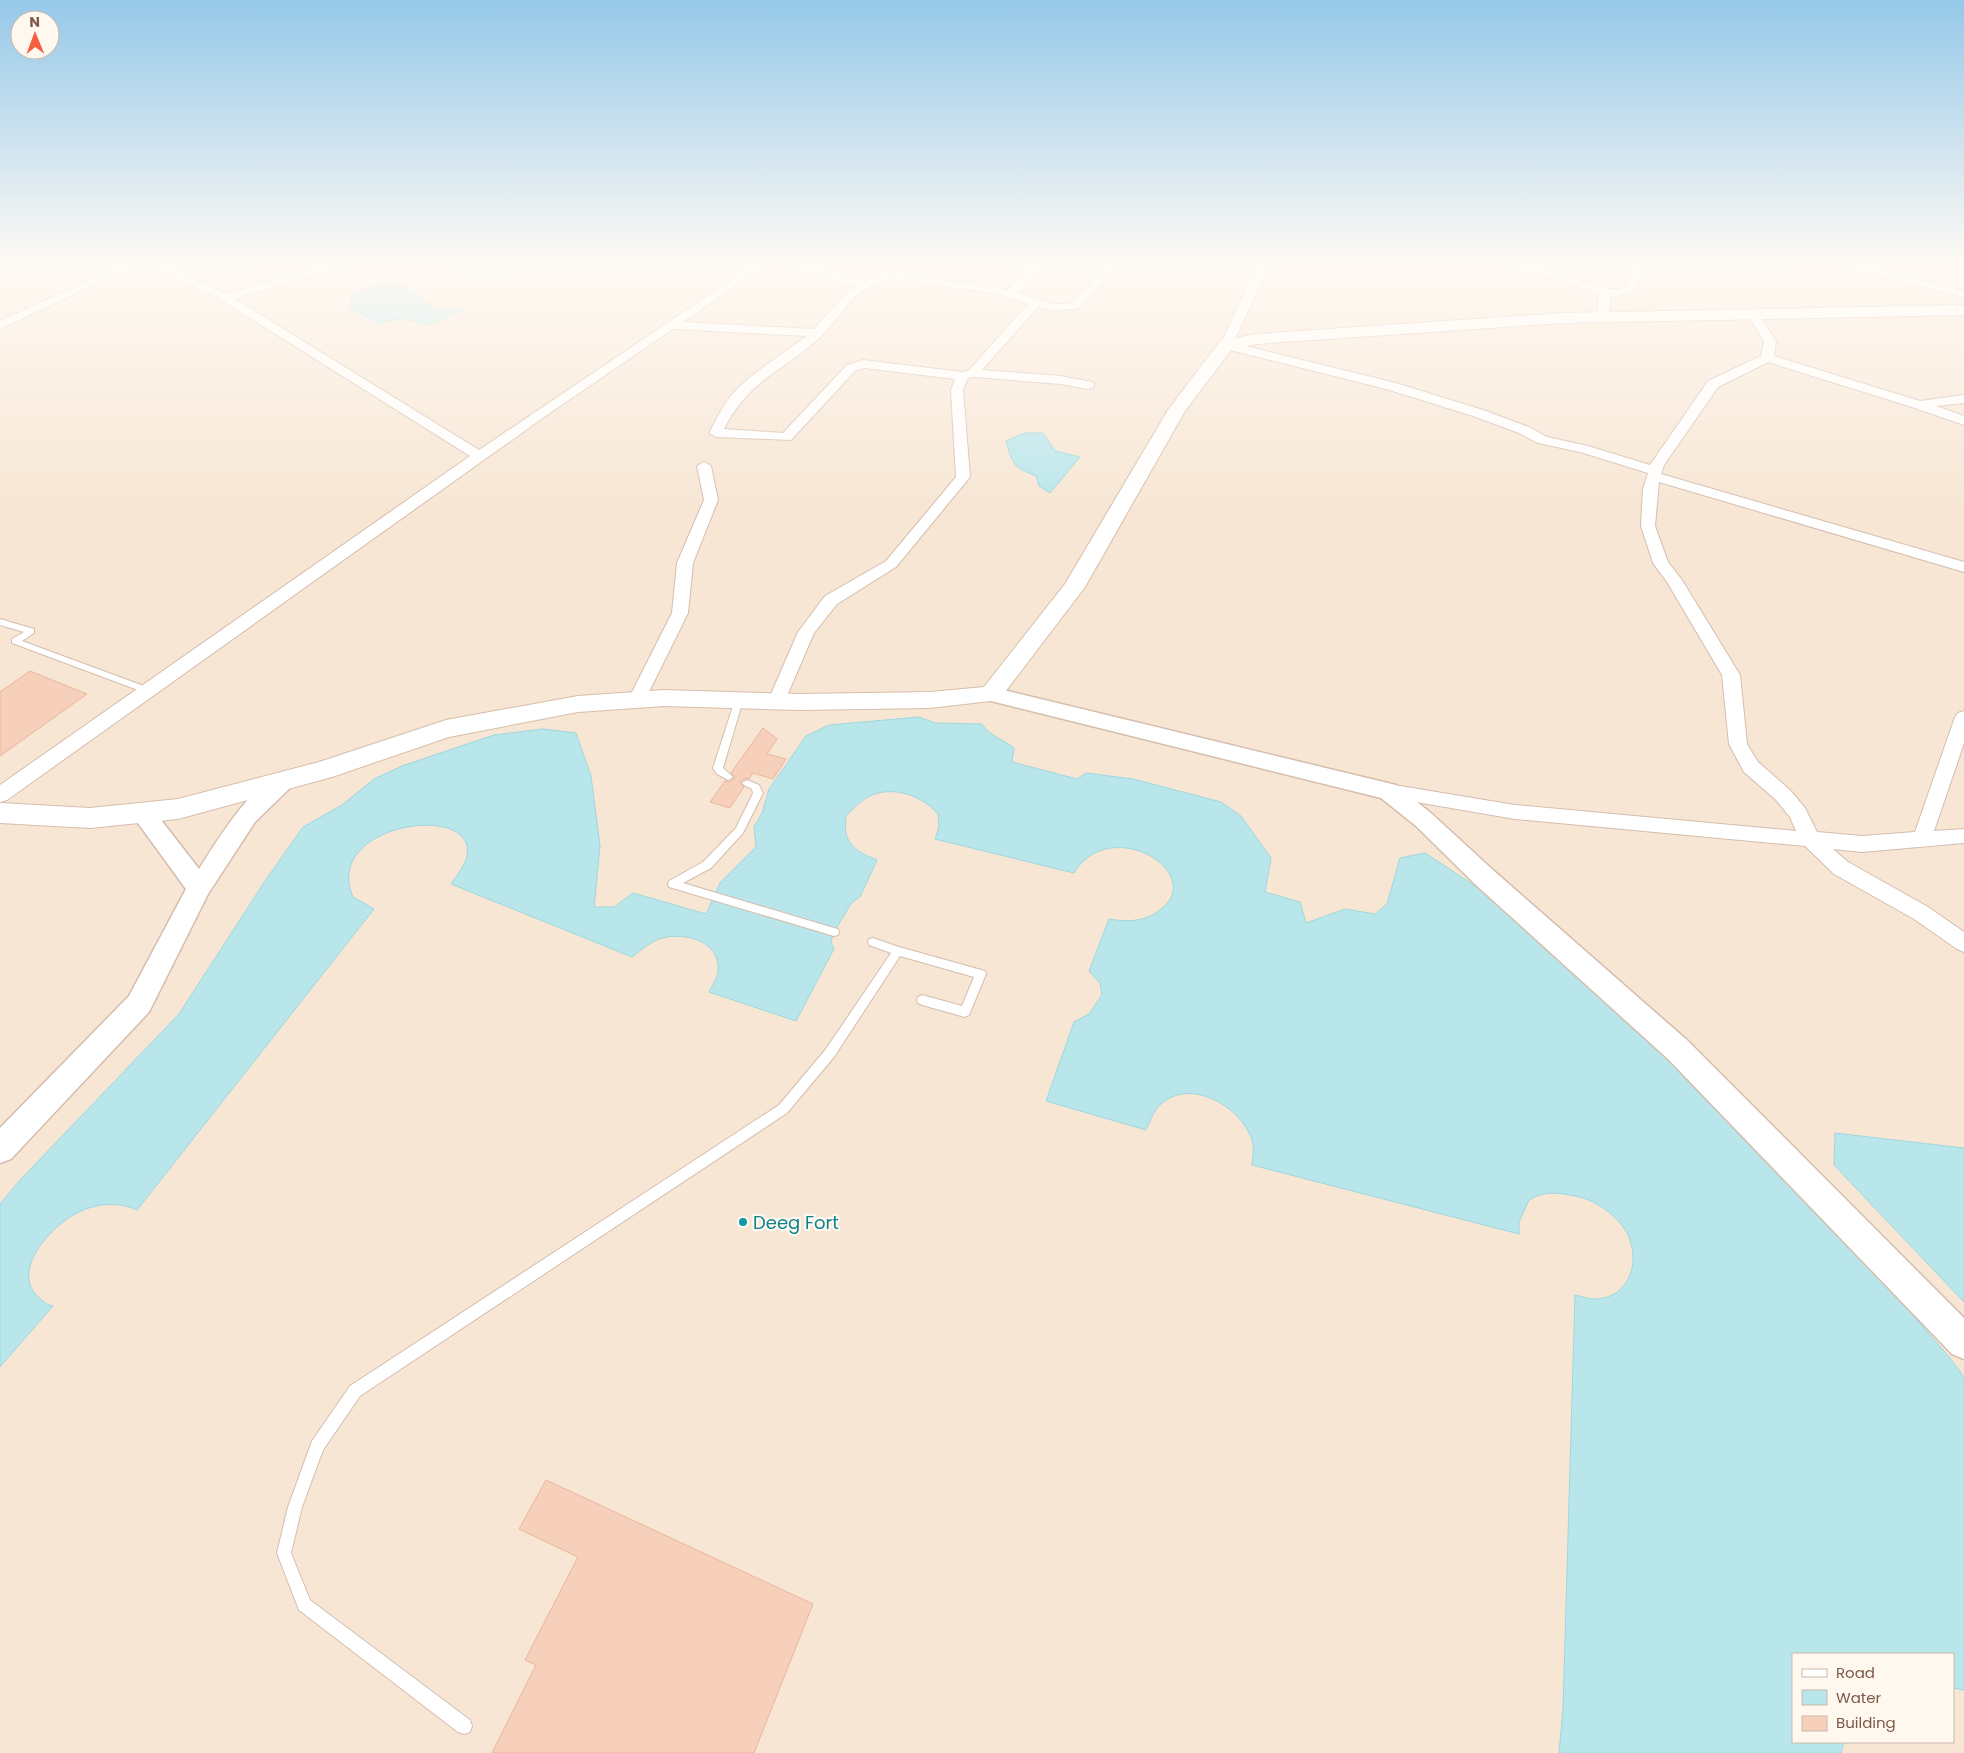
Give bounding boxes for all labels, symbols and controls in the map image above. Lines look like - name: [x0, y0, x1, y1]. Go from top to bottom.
- north arrow: [10, 10, 60, 60]
- text: N: [29, 12, 40, 32]
- place label: Deeg Fort: [753, 1210, 839, 1235]
- marker: Deeg Fort: [737, 1216, 749, 1228]
- legend: [1792, 1653, 1954, 1743]
- text: Road: [1836, 1662, 1875, 1683]
- text: Water: [1836, 1687, 1882, 1708]
- text: Building: [1836, 1712, 1896, 1733]

